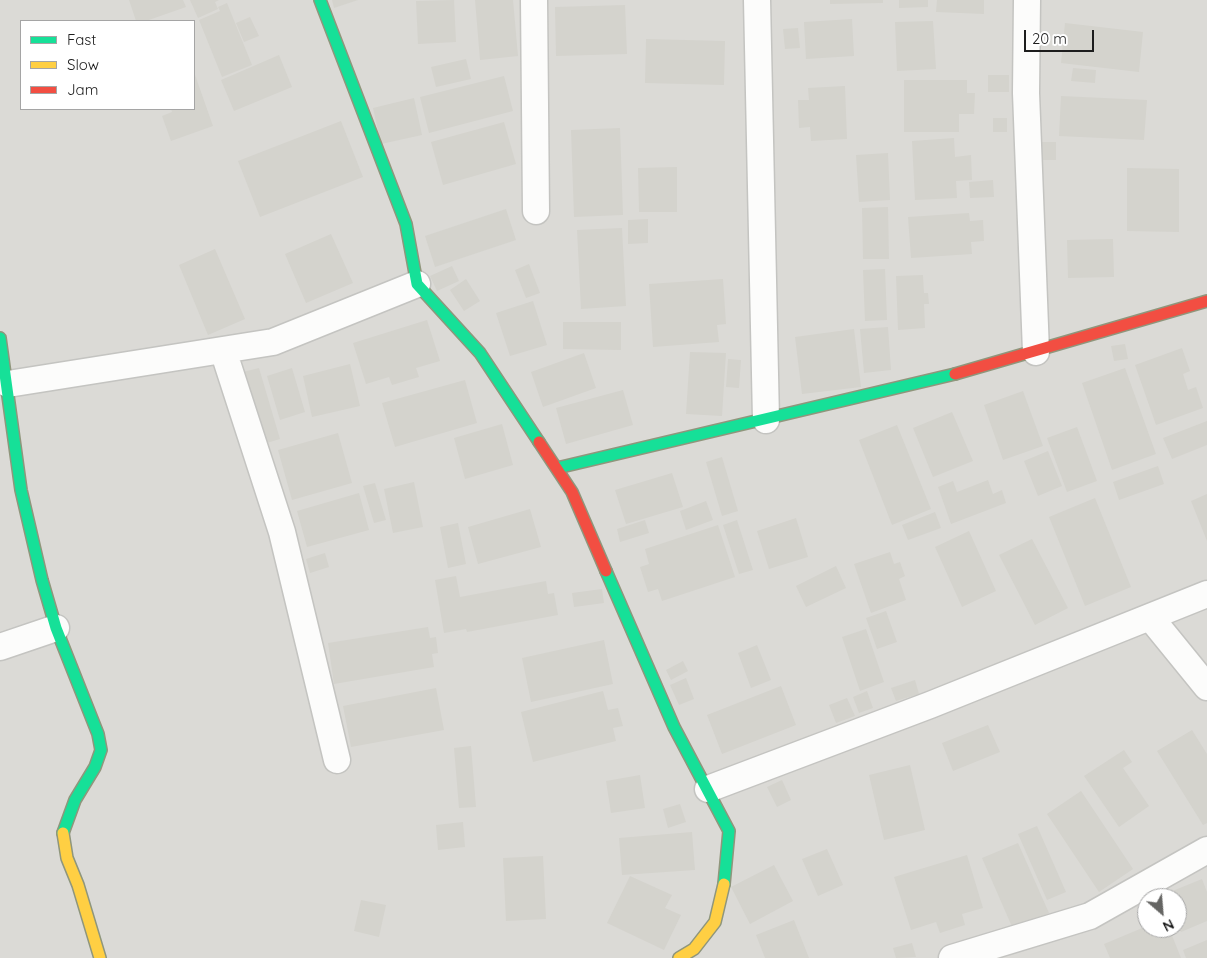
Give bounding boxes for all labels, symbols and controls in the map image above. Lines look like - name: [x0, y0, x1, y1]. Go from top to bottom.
- legend: [20, 20, 195, 110]
- scale bar: [1027, 20, 1097, 52]
- text: 20 m: [1032, 29, 1067, 48]
- text: Fast: [67, 30, 96, 49]
- text: Slow: [67, 55, 99, 74]
- text: Jam: [67, 80, 98, 99]
- north arrow: [1137, 888, 1187, 938]
- text: N: [1160, 915, 1177, 936]

